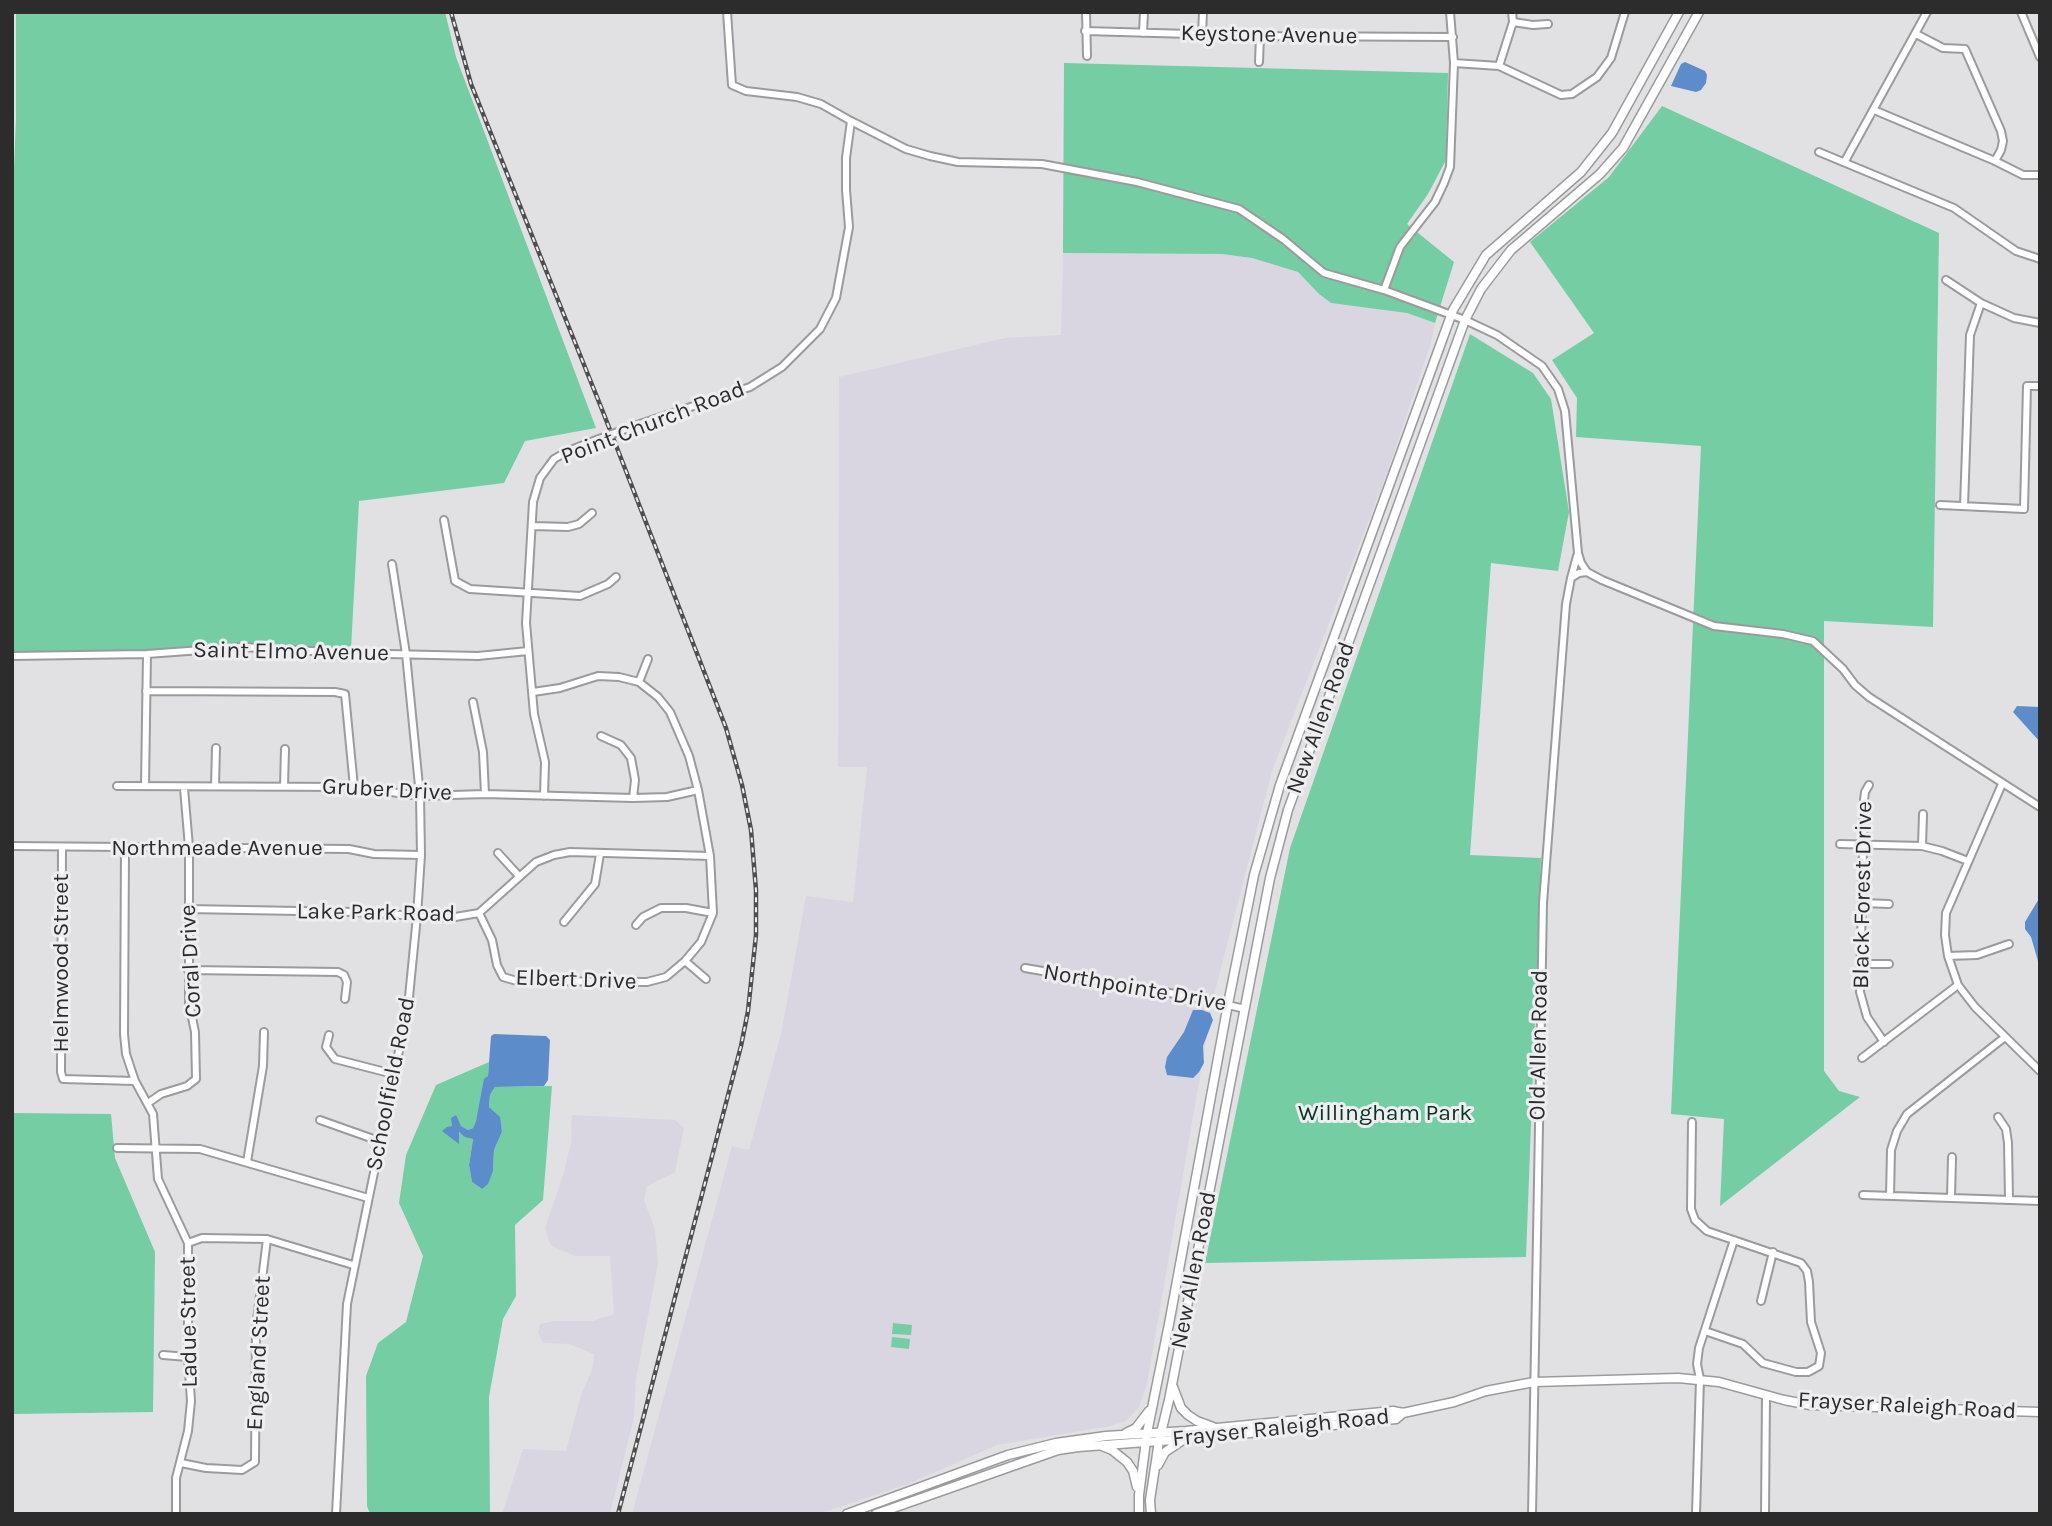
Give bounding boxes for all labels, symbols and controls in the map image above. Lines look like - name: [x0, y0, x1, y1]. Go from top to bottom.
- street label: Keystone Avenue: [1180, 20, 1358, 50]
- street label: Point Church Road: [557, 375, 749, 471]
- street label: Saint Elmo Avenue: [193, 636, 389, 668]
- street label: New Allen Road: [1281, 638, 1361, 798]
- street label: Gruber Drive: [321, 773, 453, 807]
- street label: Black Forest Drive: [1848, 801, 1878, 989]
- street label: Northmeade Avenue: [111, 834, 323, 862]
- street label: Helmwood Street: [47, 873, 75, 1053]
- street label: Lake Park Road: [296, 898, 456, 928]
- street label: Coral Drive: [174, 904, 208, 1018]
- street label: Northpointe Drive: [1041, 958, 1229, 1018]
- street label: Elbert Drive: [515, 964, 637, 996]
- street label: Old Allen Road: [1524, 969, 1554, 1121]
- street label: Schoolfield Road: [361, 995, 421, 1173]
- park label: Willingham Park: [1298, 1099, 1472, 1127]
- street label: New Allen Road: [1165, 1189, 1223, 1351]
- street label: Ladue Street: [174, 1256, 204, 1388]
- street label: England Street: [241, 1275, 277, 1431]
- street label: Frayser Raleigh Road: [1797, 1387, 2017, 1425]
- street label: Frayser Raleigh Road: [1171, 1403, 1391, 1453]

